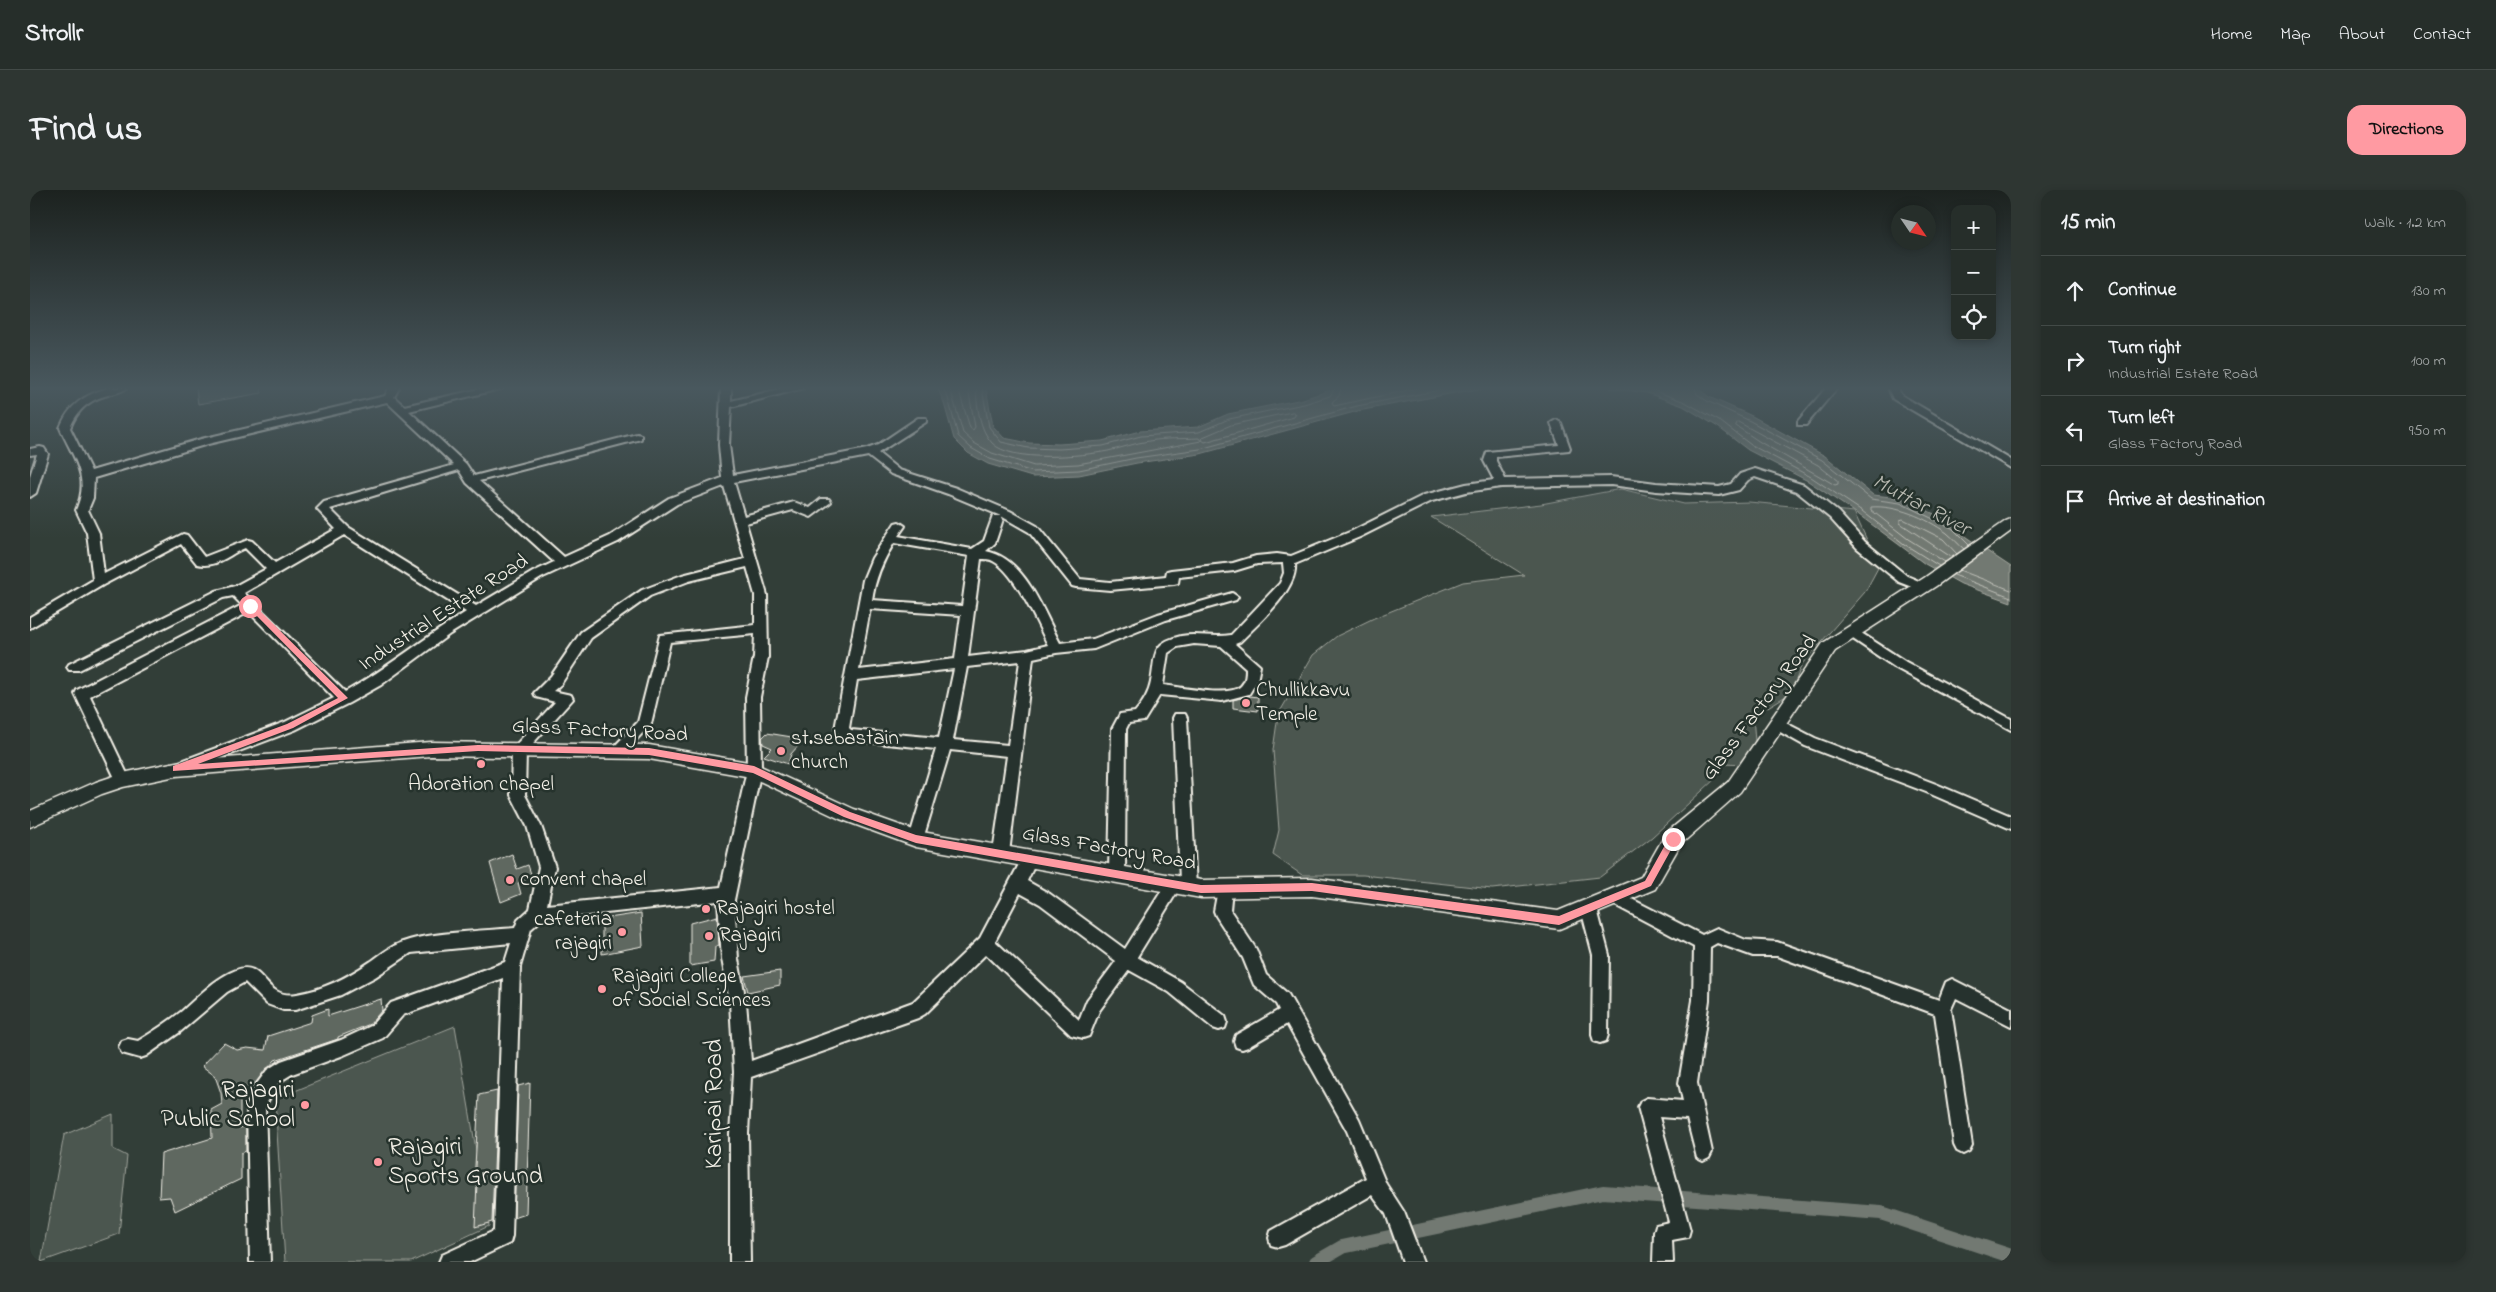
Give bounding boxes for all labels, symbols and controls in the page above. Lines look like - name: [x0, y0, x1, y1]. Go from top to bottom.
- text: Strollr: [25, 17, 83, 52]
- text: Home: [2211, 22, 2252, 48]
- text: Map: [2280, 22, 2311, 48]
- text: About: [2339, 22, 2385, 48]
- text: Contact: [2413, 22, 2471, 48]
- text: Find us: [30, 105, 142, 156]
- button: Directions: [2347, 105, 2466, 155]
- north arrow: [1891, 205, 1936, 250]
- map controls: [1951, 205, 1996, 340]
- button: +: [1951, 205, 1996, 250]
- text: 15 min: [2061, 208, 2115, 238]
- text: Walk · 1.2 km: [2364, 211, 2446, 235]
- button: −: [1951, 250, 1996, 295]
- icon: ahead: [2061, 277, 2089, 305]
- text: Continue: [2108, 277, 2176, 304]
- text: 130 m: [2411, 279, 2446, 303]
- button: locate: [1951, 295, 1996, 340]
- text: Turn right: [2108, 335, 2181, 362]
- icon: right: [2061, 347, 2089, 375]
- text: 100 m: [2411, 349, 2446, 373]
- text: Industrial Estate Road: [2108, 362, 2258, 386]
- text: Turn left: [2108, 405, 2175, 432]
- icon: left: [2061, 417, 2089, 445]
- text: 950 m: [2409, 419, 2446, 443]
- text: Glass Factory Road: [2108, 432, 2242, 456]
- water label: Muttar River: [1866, 467, 1978, 547]
- icon: arrive: [2061, 487, 2089, 515]
- text: Arrive at destination: [2108, 487, 2265, 514]
- street label: Industrial Estate Road: [353, 547, 535, 679]
- route start: [239, 595, 262, 618]
- street label: Glass Factory Road: [1695, 629, 1827, 789]
- place label: Chullikkavu Temple: [1256, 676, 1350, 730]
- marker: Chullikkavu Temple: [1240, 697, 1252, 709]
- street label: Glass Factory Road: [511, 711, 689, 753]
- place label: st.sebastain church: [791, 724, 899, 778]
- marker: st.sebastain church: [775, 745, 787, 757]
- marker: Adoration chapel: [475, 758, 487, 770]
- place label: Adoration chapel: [408, 770, 554, 800]
- street label: Glass Factory Road: [1019, 819, 1198, 881]
- route end: [1662, 828, 1685, 851]
- place label: convent chapel: [520, 865, 646, 895]
- marker: convent chapel: [504, 874, 516, 886]
- place label: Rajagiri hostel: [716, 894, 835, 926]
- marker: Rajagiri hostel: [700, 903, 712, 915]
- place label: cafeteria rajagiri: [534, 905, 612, 961]
- place label: Rajagiri: [719, 921, 781, 953]
- marker: cafeteria rajagiri: [616, 926, 628, 938]
- marker: Rajagiri: [703, 930, 715, 942]
- place label: Rajagiri College of Social Sciences: [612, 962, 771, 1016]
- marker: Rajagiri College of Social Sciences: [596, 983, 608, 995]
- street label: Karipai Road: [697, 1039, 733, 1169]
- place label: Rajagiri Public School: [161, 1073, 295, 1138]
- marker: Rajagiri Public School: [299, 1099, 311, 1111]
- place label: Rajagiri Sports Ground: [388, 1130, 543, 1195]
- marker: Rajagiri Sports Ground: [372, 1156, 384, 1168]

